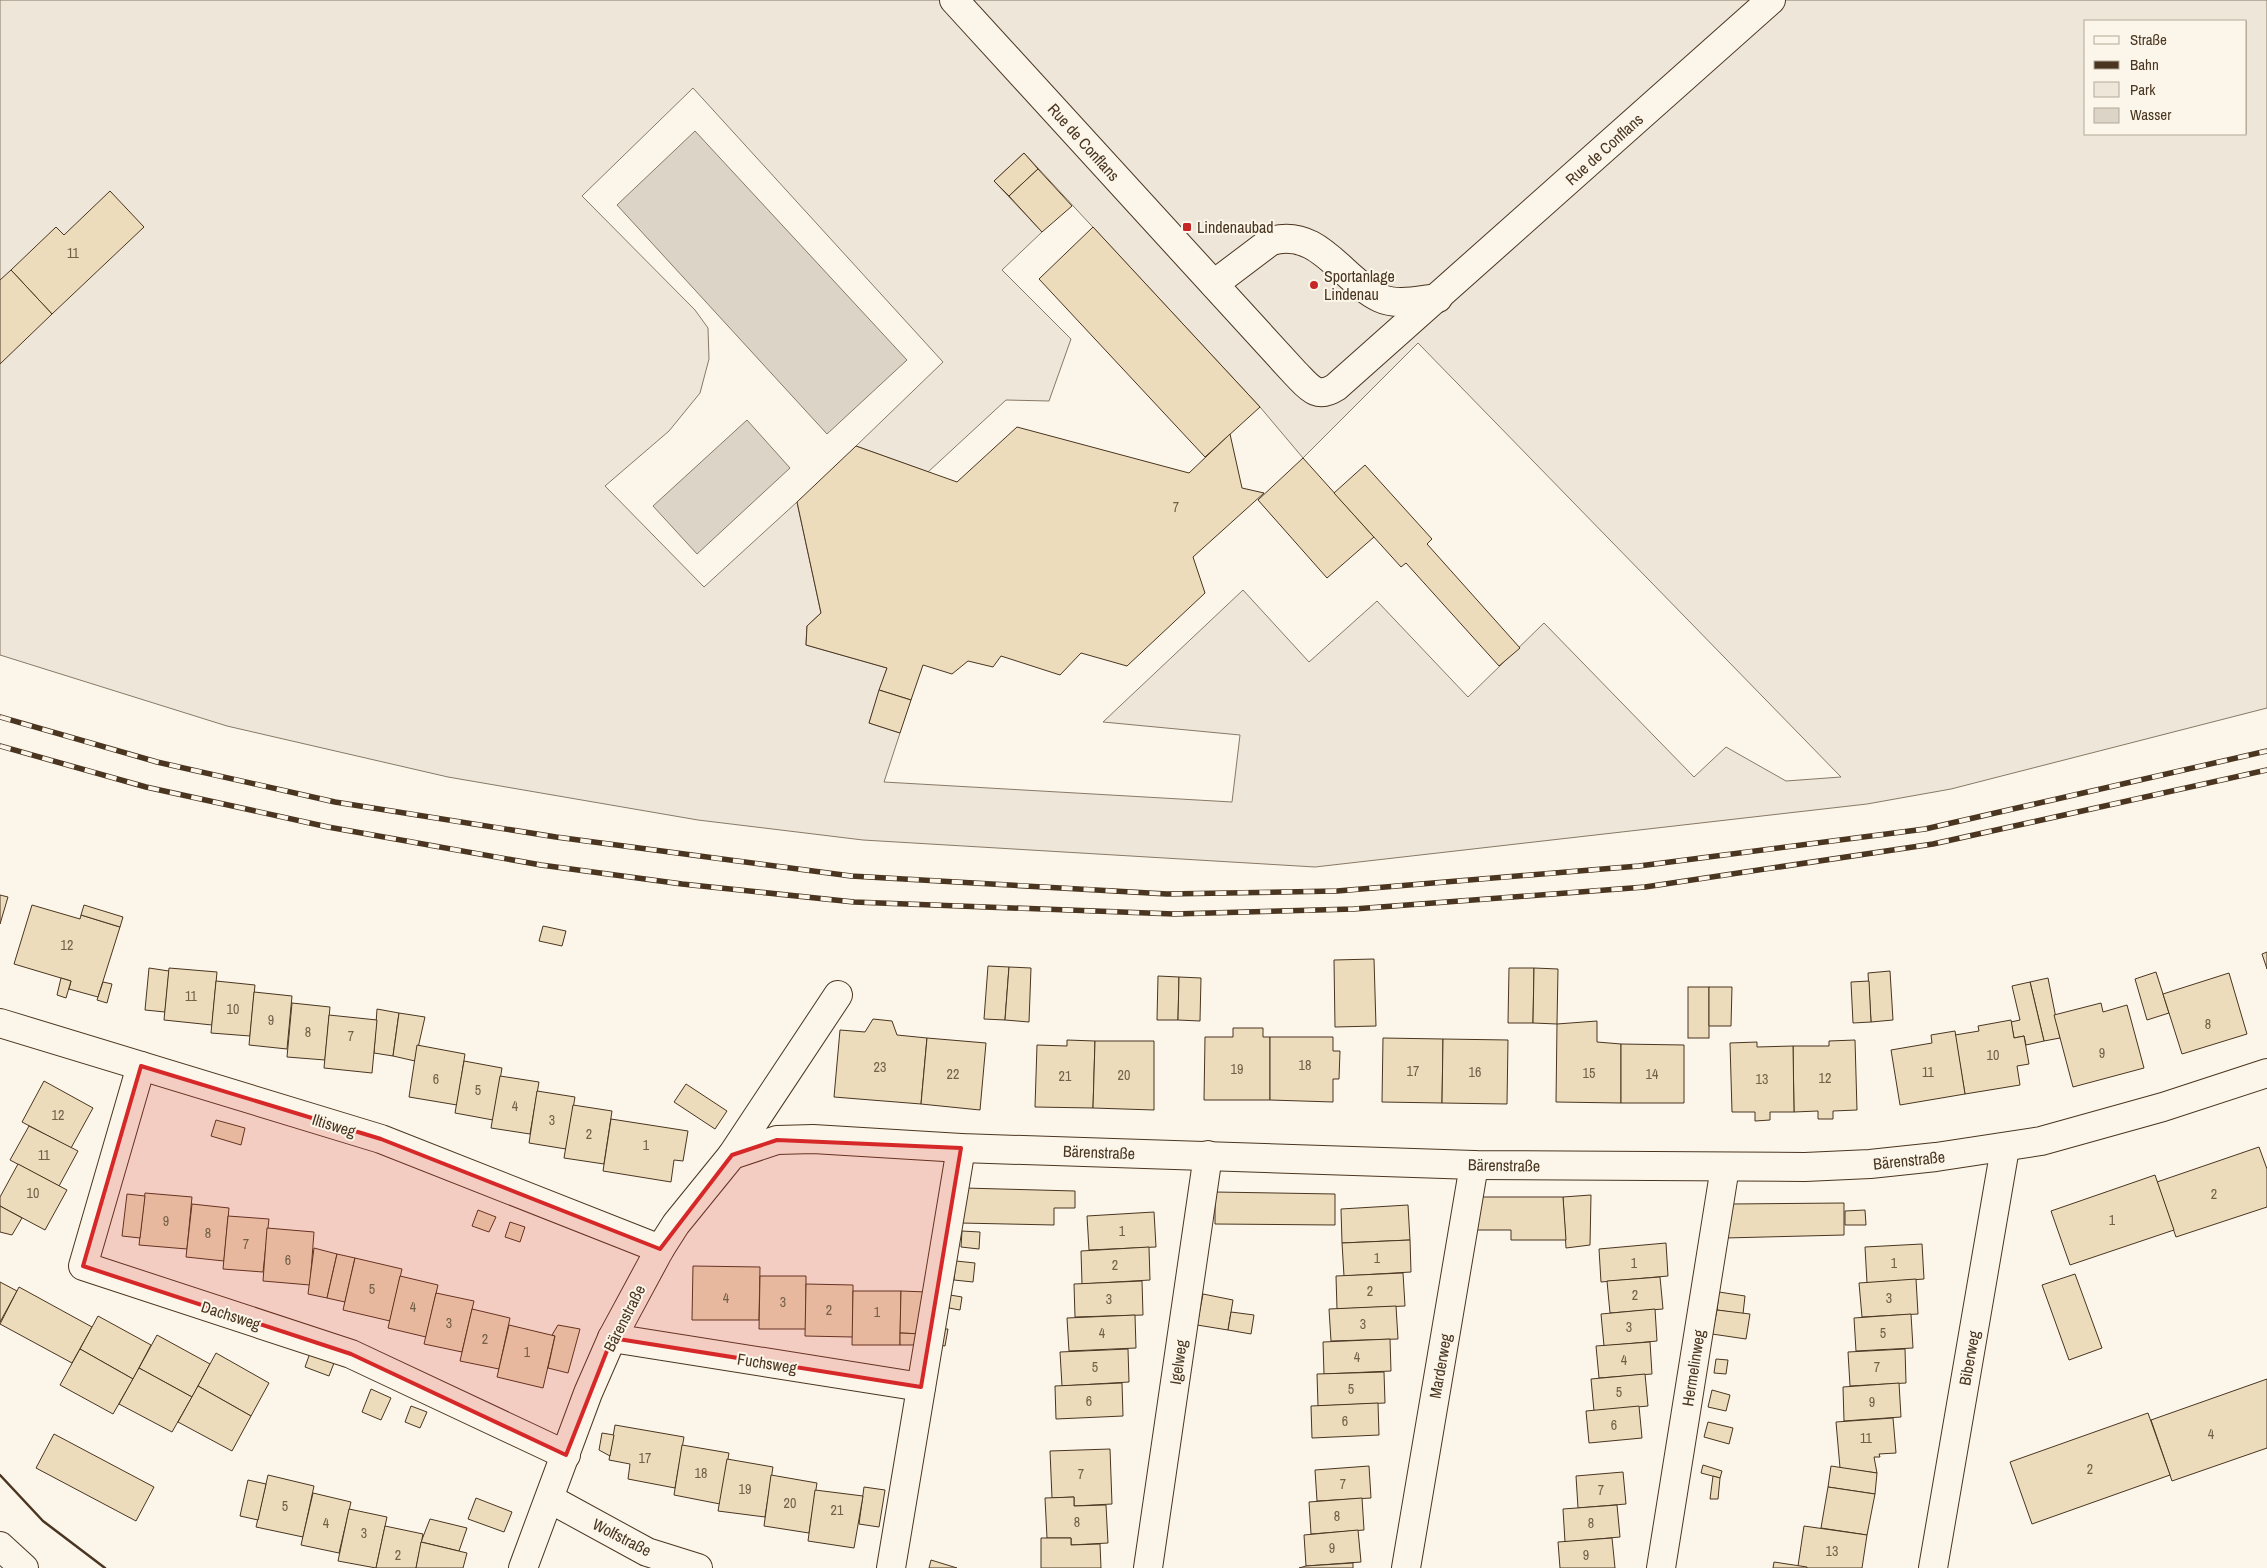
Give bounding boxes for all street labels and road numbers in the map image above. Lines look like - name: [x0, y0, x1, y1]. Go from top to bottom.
- street label: Rue de Conflans: [1043, 98, 1125, 186]
- street label: Rue de Conflans: [1560, 108, 1648, 190]
- street label: Iltisweg: [310, 1108, 359, 1142]
- street label: Bärenstraße: [1063, 1140, 1135, 1164]
- street label: Bärenstraße: [1872, 1145, 1946, 1175]
- street label: Bärenstraße: [1468, 1153, 1540, 1177]
- street label: Bärenstraße: [598, 1281, 650, 1355]
- street label: Dachsweg: [198, 1295, 264, 1335]
- street label: Hermelinweg: [1676, 1327, 1710, 1408]
- street label: Biberweg: [1953, 1328, 1985, 1387]
- street label: Marderweg: [1423, 1331, 1457, 1400]
- street label: Igelweg: [1164, 1337, 1192, 1386]
- street label: Fuchsweg: [736, 1347, 799, 1379]
- street label: Wolfstraße: [589, 1513, 655, 1561]

